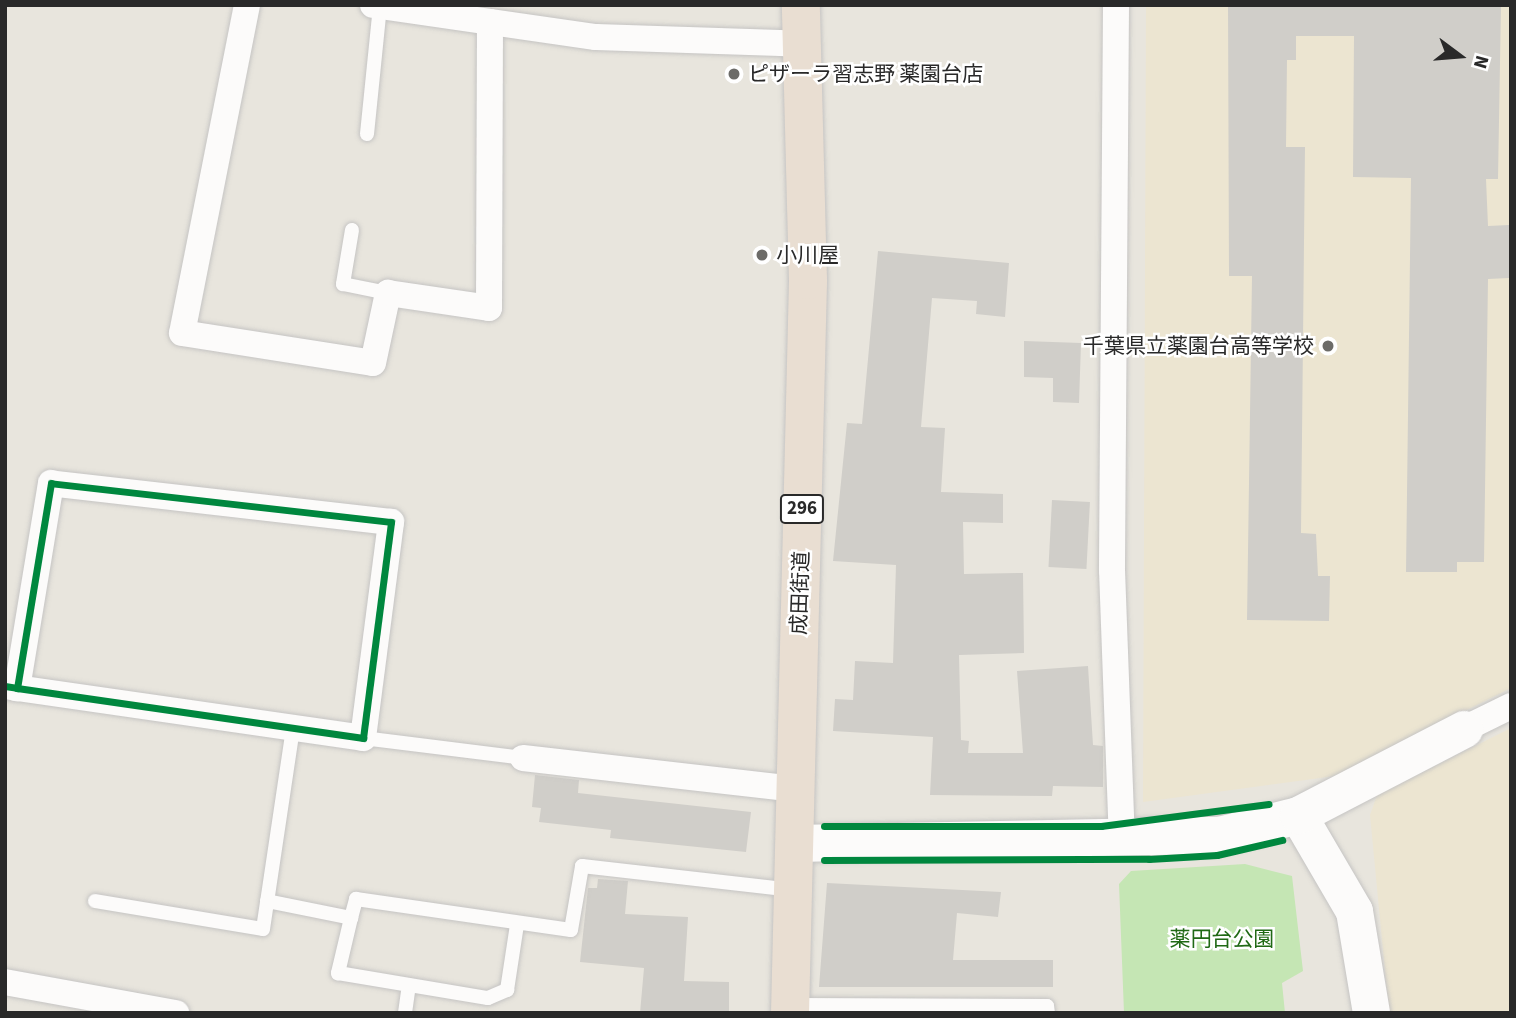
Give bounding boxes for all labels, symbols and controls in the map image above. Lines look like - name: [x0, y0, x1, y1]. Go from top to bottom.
- north arrow: [1425, 21, 1495, 91]
- text: N: [1466, 52, 1495, 72]
- place label: ピザーラ習志野 薬園台店: [748, 61, 983, 87]
- marker: ピザーラ習志野 薬園台店: [726, 66, 742, 82]
- place label: 小川屋: [776, 242, 839, 268]
- marker: 小川屋: [754, 247, 770, 263]
- place label: 千葉県立薬園台高等学校: [1083, 333, 1314, 359]
- marker: 千葉県立薬園台高等学校: [1320, 338, 1336, 354]
- road number: 296: [779, 494, 825, 524]
- street label: 成田街道: [786, 551, 814, 635]
- park label: 薬円台公園: [1170, 926, 1274, 952]

